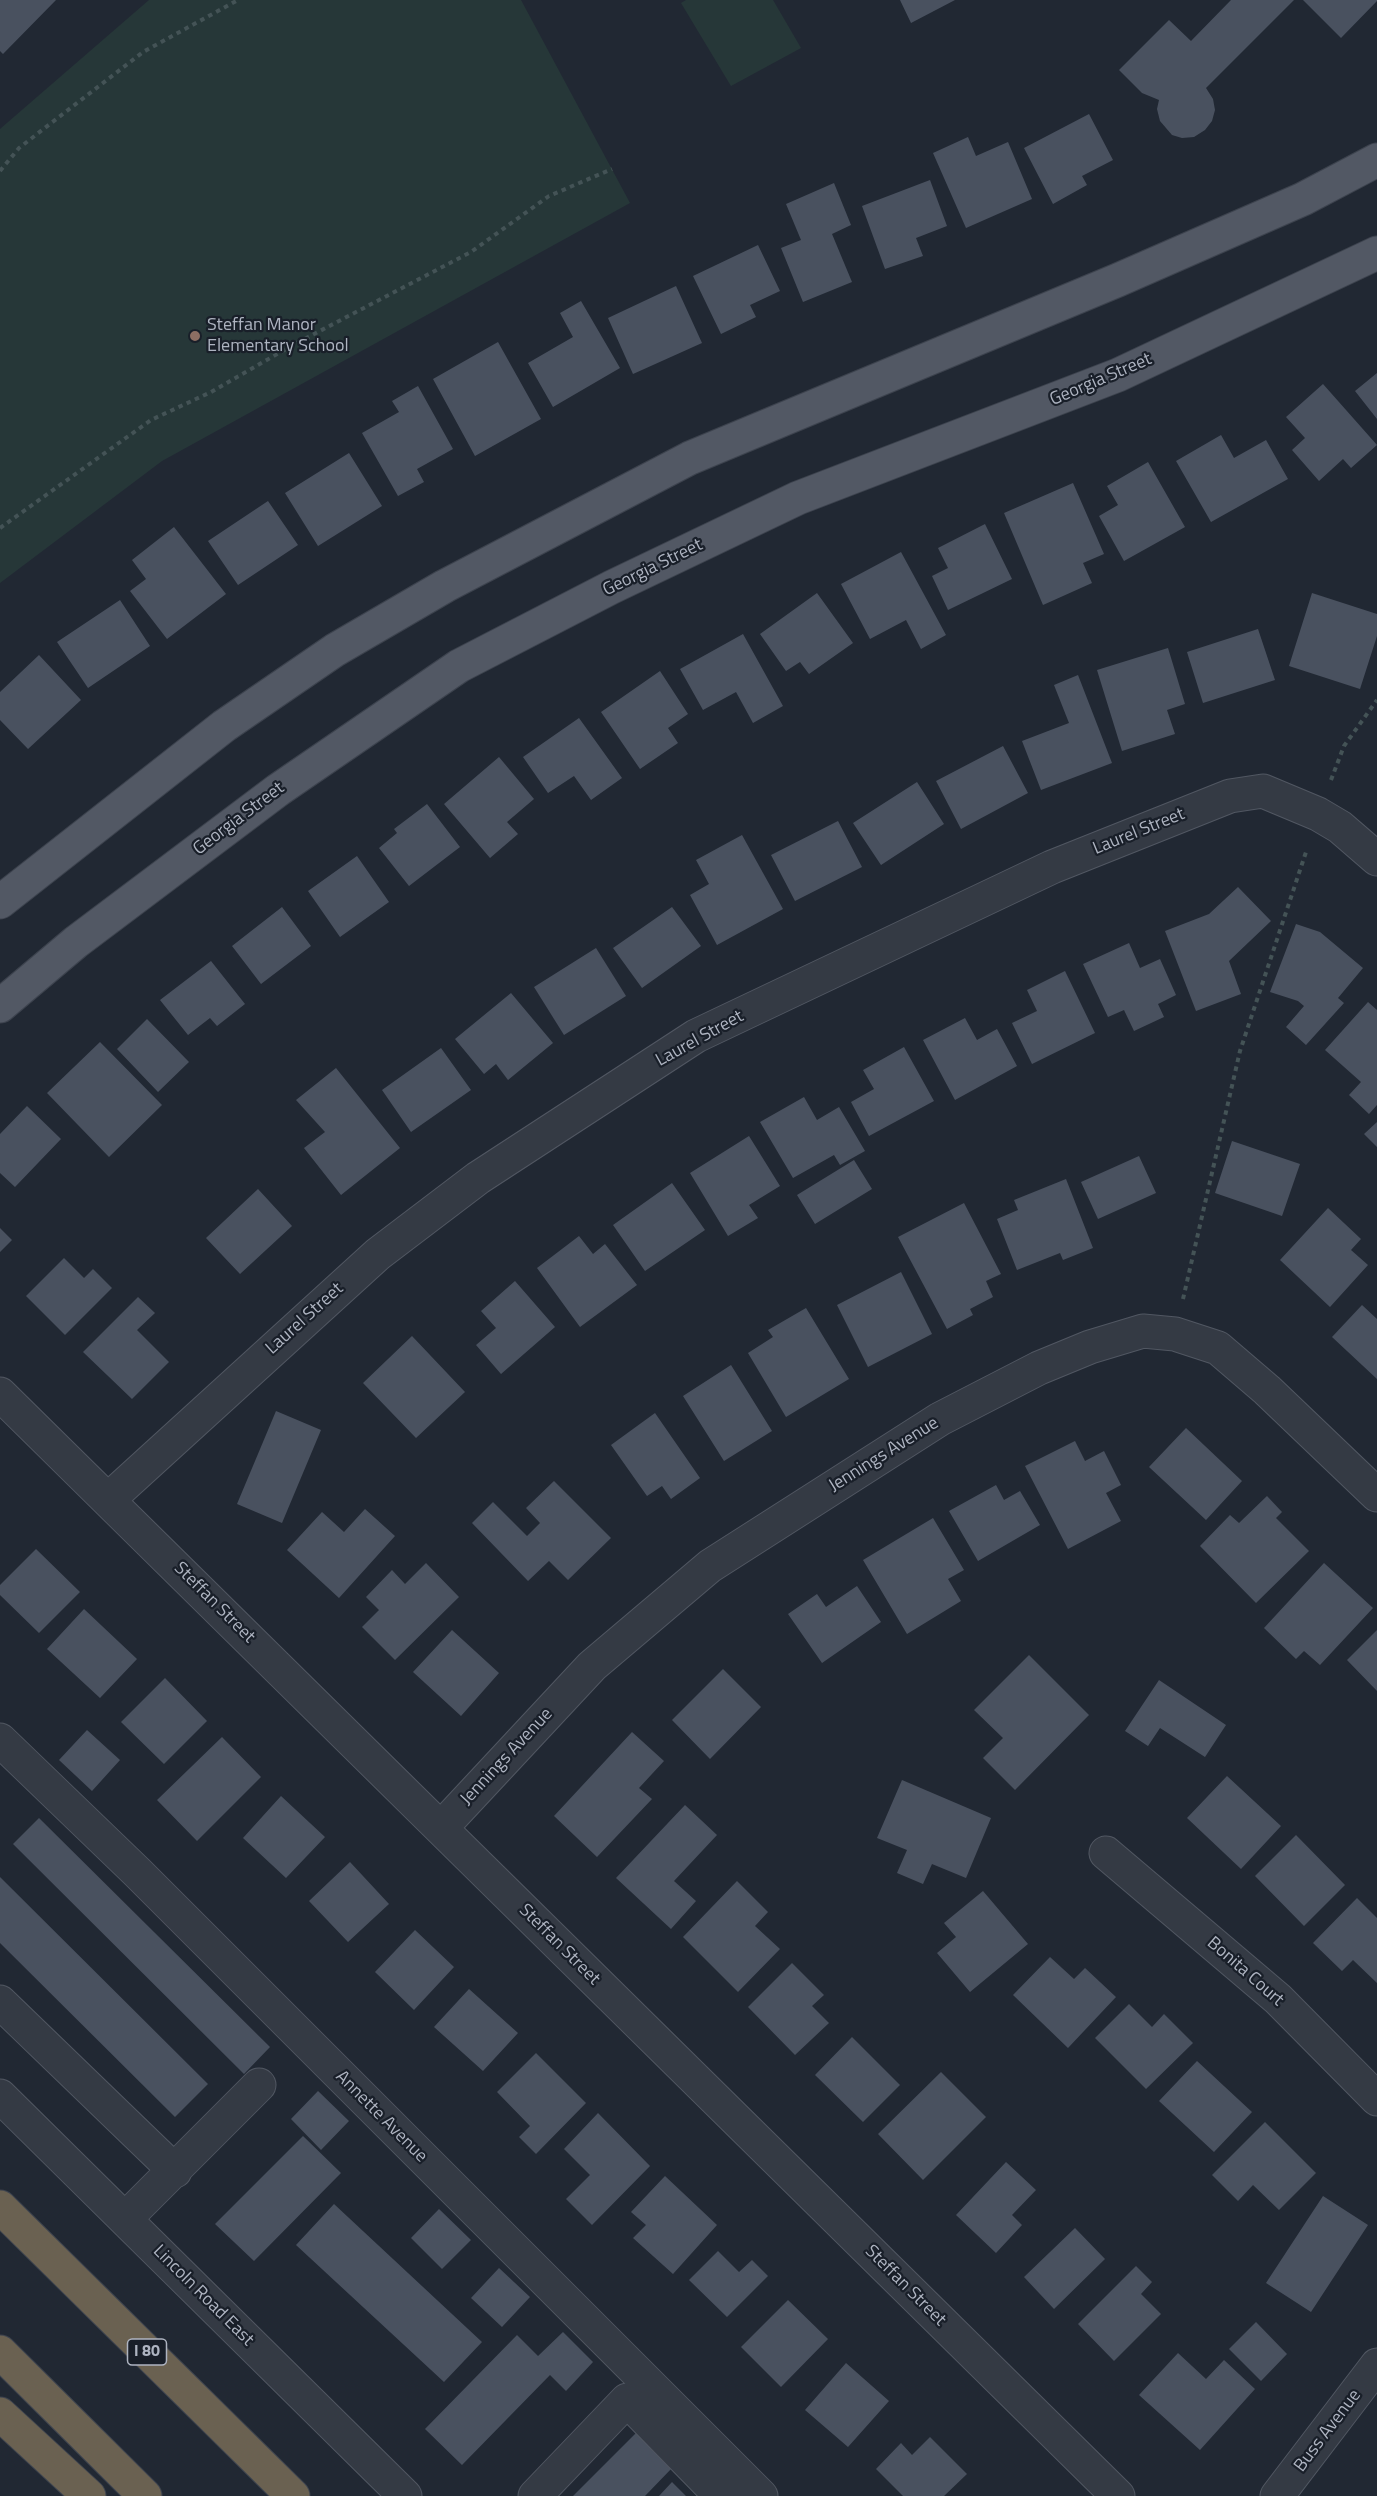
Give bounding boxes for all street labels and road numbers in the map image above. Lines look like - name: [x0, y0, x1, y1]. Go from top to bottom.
- street label: Georgia Street: [1047, 349, 1155, 411]
- street label: Georgia Street: [600, 535, 706, 601]
- street label: Georgia Street: [189, 778, 289, 860]
- street label: Laurel Street: [1090, 804, 1188, 860]
- street label: Laurel Street: [652, 1006, 748, 1072]
- street label: Laurel Street: [262, 1279, 348, 1359]
- street label: Jennings Avenue: [825, 1413, 943, 1497]
- street label: Steffan Street: [169, 1558, 259, 1648]
- street label: Jennings Avenue: [456, 1704, 558, 1810]
- street label: Steffan Street: [514, 1900, 604, 1990]
- street label: Bonita Court: [1202, 1933, 1288, 2011]
- street label: Annette Avenue: [331, 2067, 431, 2167]
- street label: Lincoln Road East: [148, 2241, 258, 2351]
- street label: Steffan Street: [860, 2241, 950, 2331]
- road number: I 80: [128, 2339, 166, 2365]
- street label: Buss Avenue: [1290, 2386, 1366, 2476]

